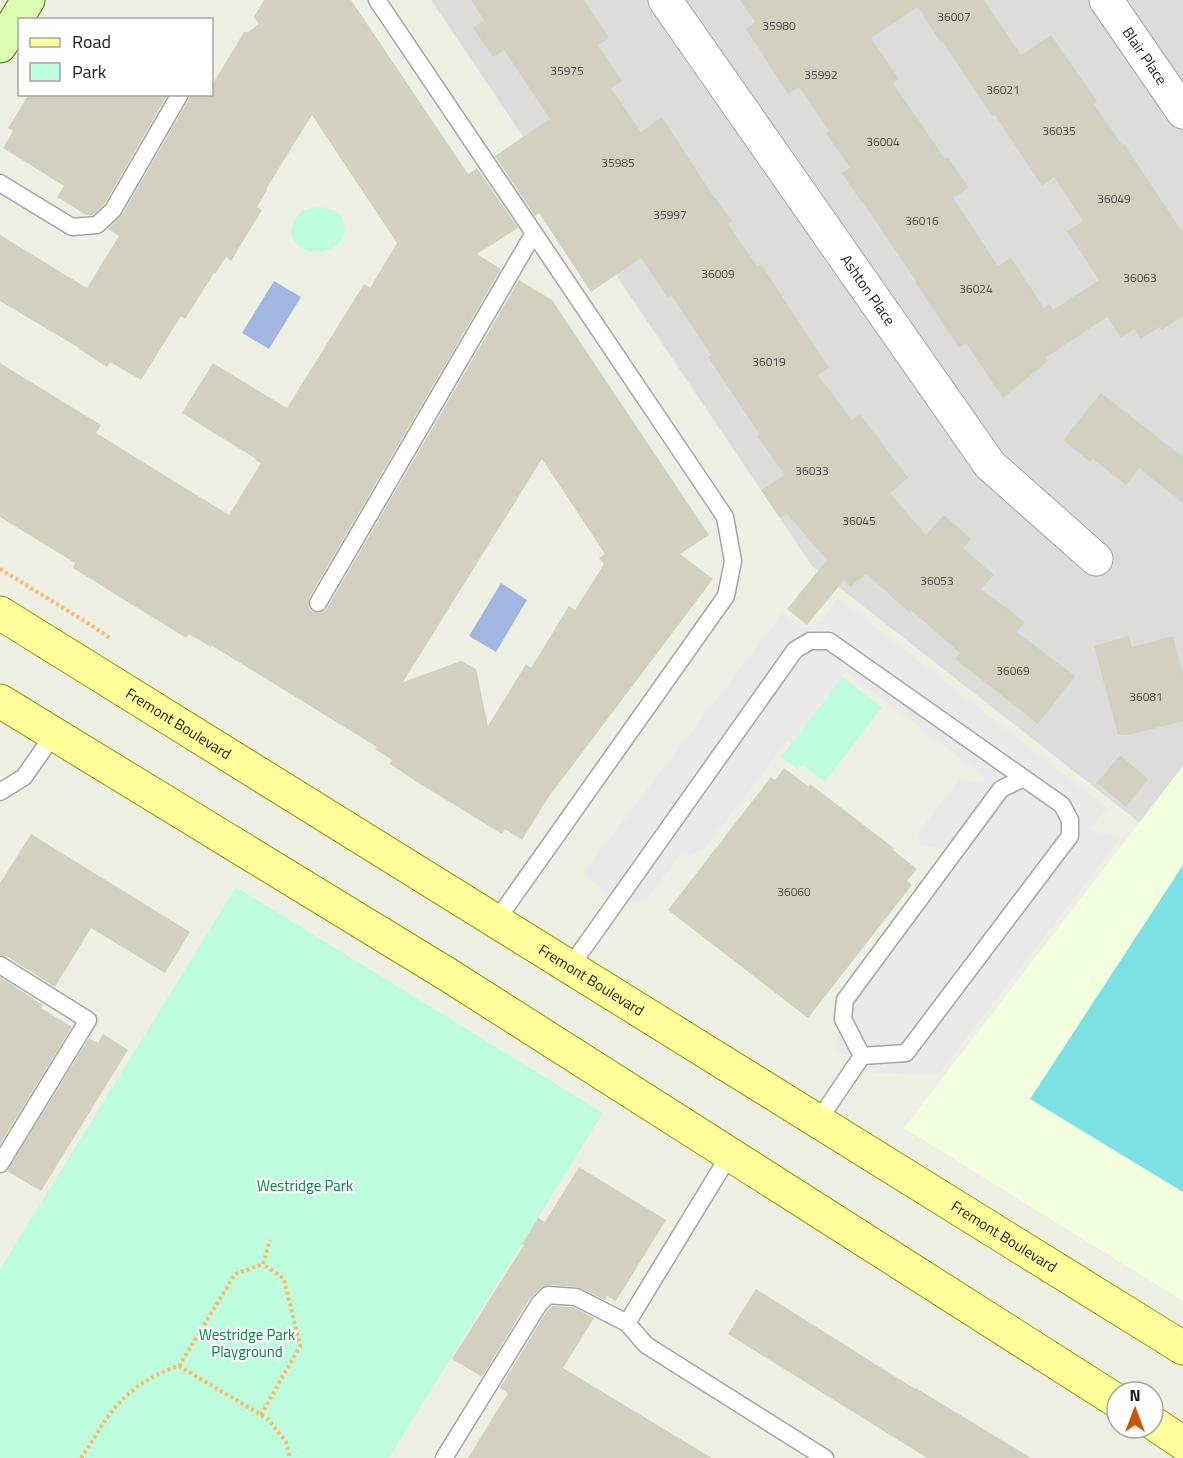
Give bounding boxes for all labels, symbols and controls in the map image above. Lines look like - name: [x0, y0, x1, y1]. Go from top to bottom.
- house number: 36007: [937, 7, 971, 26]
- house number: 35980: [762, 16, 796, 35]
- legend: [18, 18, 213, 96]
- street label: Blair Place: [1117, 22, 1173, 89]
- text: Road: [72, 28, 111, 55]
- text: Park: [72, 58, 107, 85]
- house number: 35975: [550, 61, 584, 80]
- house number: 35992: [804, 65, 838, 84]
- house number: 36021: [986, 80, 1020, 99]
- house number: 36035: [1042, 121, 1076, 140]
- house number: 36004: [866, 132, 900, 151]
- house number: 35985: [601, 153, 635, 172]
- house number: 36049: [1097, 189, 1131, 208]
- house number: 35997: [653, 205, 687, 224]
- house number: 36016: [905, 211, 939, 230]
- street label: Ashton Place: [835, 249, 901, 330]
- house number: 36009: [701, 264, 735, 283]
- house number: 36063: [1123, 268, 1157, 287]
- house number: 36024: [959, 279, 993, 298]
- house number: 36019: [752, 352, 786, 371]
- house number: 36033: [795, 461, 829, 480]
- house number: 36045: [842, 511, 876, 530]
- house number: 36053: [920, 571, 954, 590]
- house number: 36069: [996, 661, 1030, 680]
- street label: Fremont Boulevard: [121, 682, 236, 765]
- house number: 36081: [1129, 687, 1163, 706]
- house number: 36060: [777, 882, 811, 901]
- street label: Fremont Boulevard: [534, 938, 649, 1022]
- park label: Westridge Park: [257, 1174, 353, 1197]
- street label: Fremont Boulevard: [947, 1195, 1062, 1278]
- park label: Westridge Park Playground: [199, 1323, 295, 1363]
- north arrow: [1105, 1380, 1165, 1440]
- text: N: [1129, 1383, 1141, 1407]

